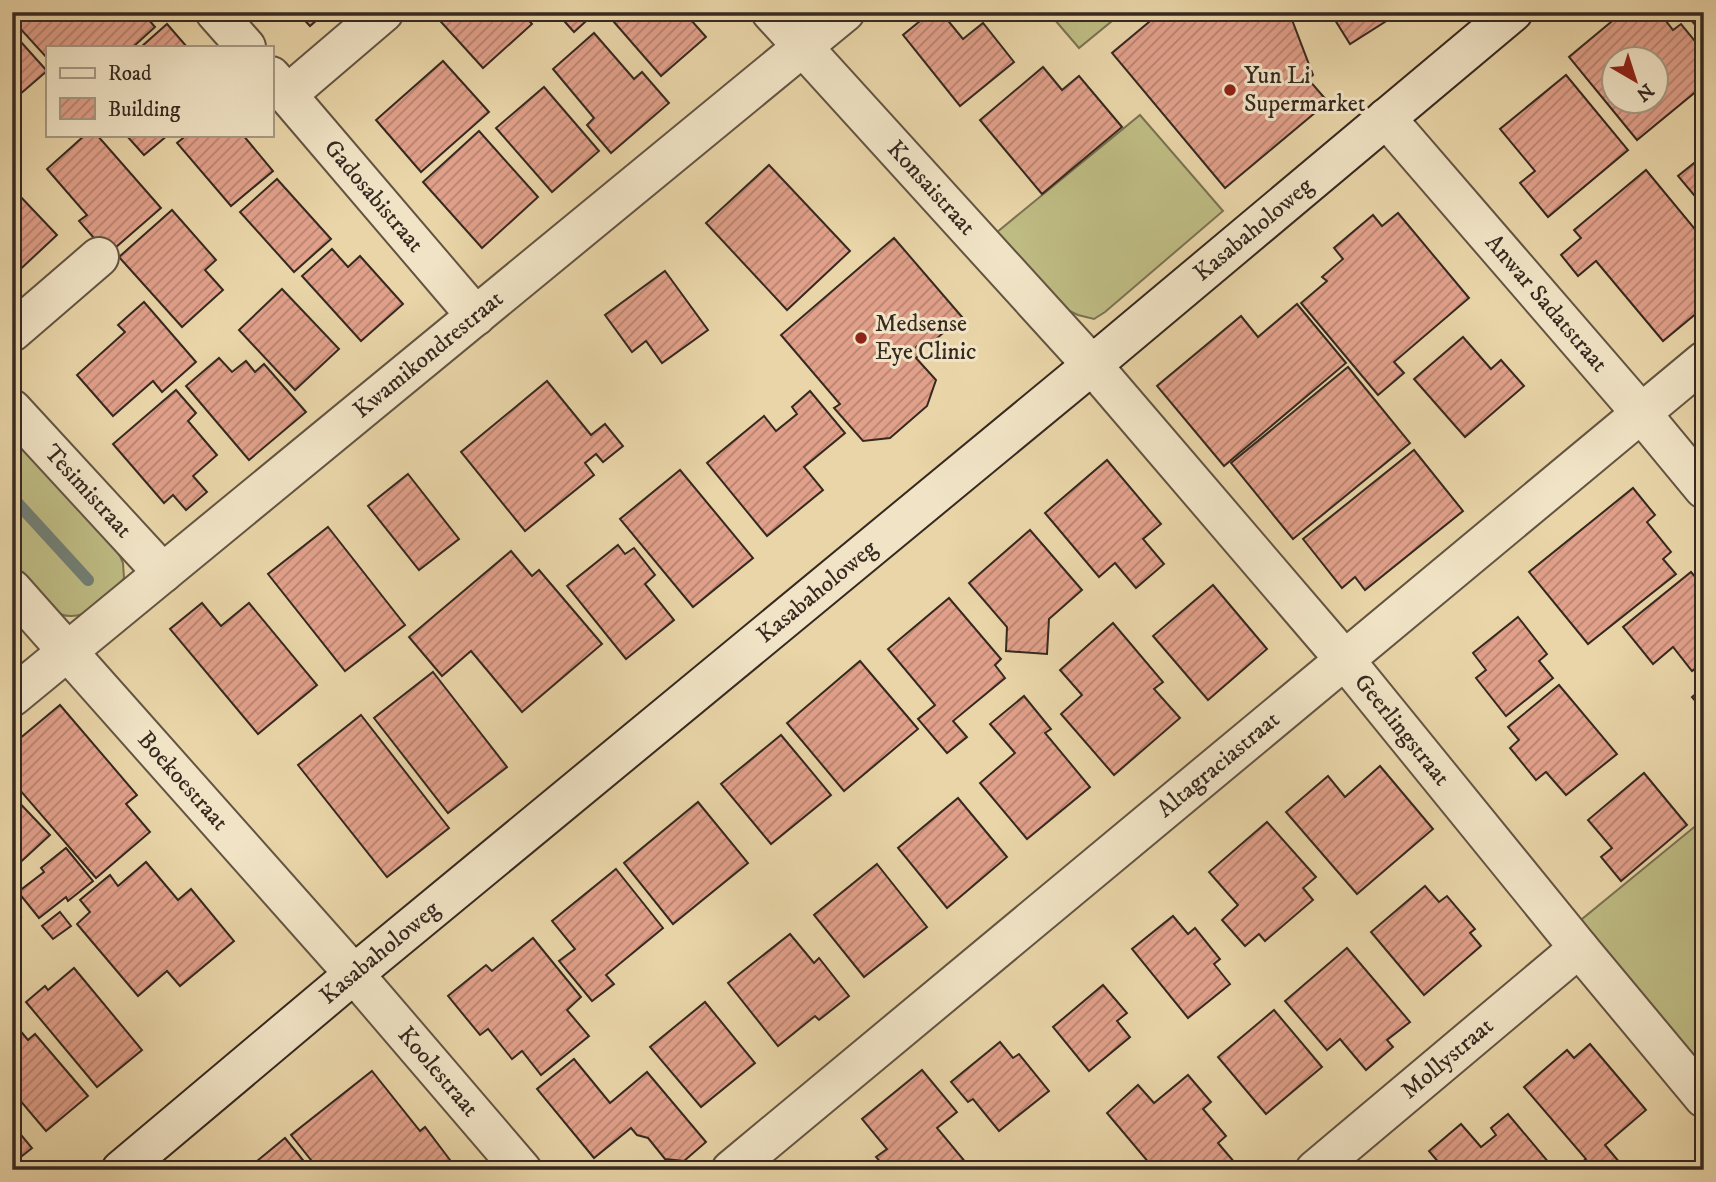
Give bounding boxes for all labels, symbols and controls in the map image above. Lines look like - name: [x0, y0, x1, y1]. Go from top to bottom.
- legend: [46, 46, 273, 136]
- north arrow: [1600, 46, 1670, 116]
- text: Road: [108, 61, 152, 87]
- place label: Yun Li Supermarket: [1244, 61, 1366, 119]
- text: N: [1631, 78, 1658, 106]
- marker: Yun Li Supermarket: [1222, 82, 1238, 98]
- text: Building: [108, 97, 181, 123]
- street label: Gadosabistraat: [317, 134, 430, 259]
- street label: Konsaistraat: [880, 134, 982, 242]
- street label: Kasabaholoweg: [1188, 171, 1319, 288]
- street label: Anwar Sadatstraat: [1478, 228, 1614, 379]
- street label: Kwamikondrestraat: [347, 284, 510, 425]
- place label: Medsense Eye Clinic: [875, 309, 976, 367]
- marker: Medsense Eye Clinic: [853, 330, 869, 346]
- street label: Tesimistraat: [37, 438, 139, 545]
- street label: Kasabaholoweg: [751, 533, 884, 650]
- street label: Geerlingstraat: [1347, 668, 1457, 793]
- street label: Altagraciastraat: [1151, 705, 1286, 824]
- street label: Boekoestraat: [131, 725, 235, 837]
- street label: Kasabaholoweg: [314, 894, 446, 1011]
- street label: Mollystraat: [1395, 1011, 1500, 1106]
- street label: Koolestraat: [391, 1021, 485, 1124]

